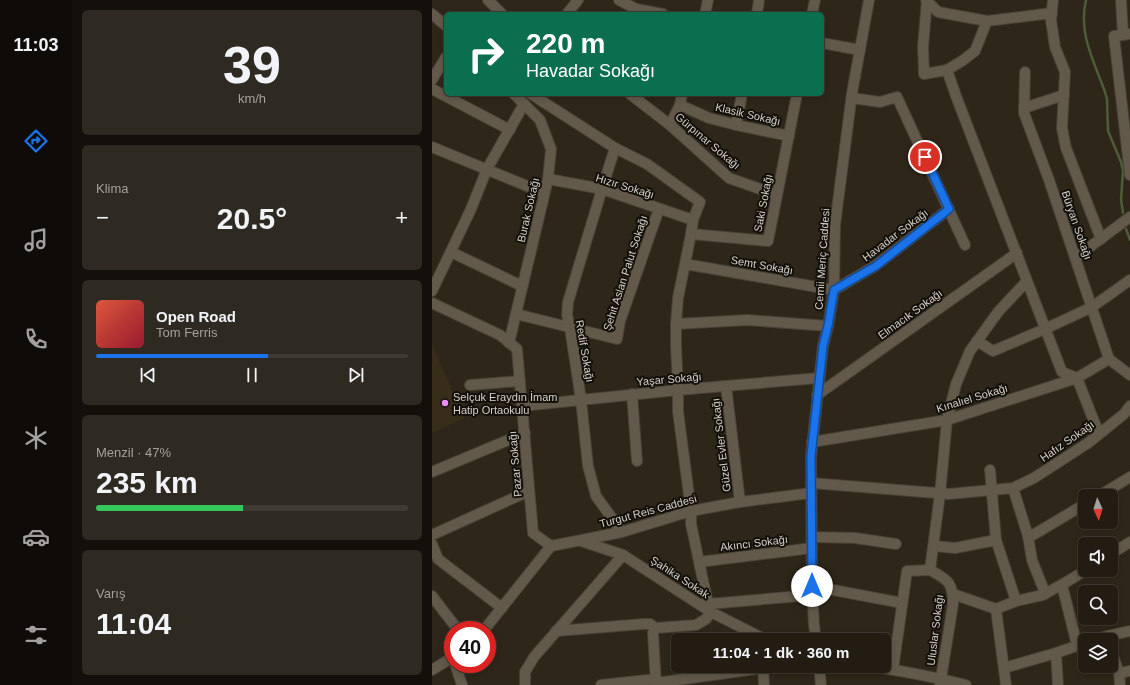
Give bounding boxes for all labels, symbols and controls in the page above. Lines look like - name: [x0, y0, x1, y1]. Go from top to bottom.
- icon: right: [460, 28, 512, 80]
- text: 220 m: [526, 28, 605, 59]
- text: 11:03: [13, 35, 59, 55]
- text: 39: [223, 36, 281, 94]
- text: Havadar Sokağı: [526, 61, 655, 81]
- text: km/h: [238, 91, 266, 106]
- street label: Klasik Sokağı: [714, 101, 782, 127]
- street label: Gürpınar Sokağı: [673, 110, 743, 172]
- icon: directions: [22, 127, 50, 155]
- pin: [908, 140, 942, 174]
- icon: arrive: [914, 146, 936, 168]
- street label: Hızır Sokağı: [594, 171, 656, 201]
- street label: Saki Sokağı: [752, 173, 774, 233]
- street label: Burak Sokağı: [515, 176, 541, 244]
- text: Klima: [96, 181, 129, 196]
- street label: Büryan Sokağı: [1060, 189, 1094, 261]
- text: 20.5°: [217, 202, 287, 235]
- text: −: [96, 205, 109, 230]
- text: +: [395, 205, 408, 230]
- street label: Havadar Sokağı: [860, 206, 930, 264]
- street label: Cemii Meriç Caddesi: [812, 208, 832, 310]
- street label: Şehit Aslan Palut Sokağı: [601, 214, 649, 332]
- icon: music: [22, 226, 50, 254]
- street label: Semt Sokağı: [730, 254, 794, 276]
- street label: Elmacık Sokağı: [876, 287, 944, 341]
- text: Open Road: [156, 308, 236, 325]
- street label: Redif Sokağı: [574, 319, 596, 383]
- icon: phone: [22, 325, 50, 353]
- text: Tom Ferris: [156, 325, 217, 340]
- icon: previous: [137, 364, 159, 386]
- icon: pause: [241, 364, 263, 386]
- icon: next: [345, 364, 367, 386]
- street label: Yaşar Sokağı: [636, 370, 702, 388]
- street label: Kınalıel Sokağı: [935, 381, 1009, 415]
- place label: Selçuk Eraydın İmam Hatip Ortaokulu: [453, 391, 558, 416]
- marker: Selçuk Eraydın İmam Hatip Ortaokulu: [440, 398, 450, 408]
- street label: Güzel Evler Sokağı: [709, 398, 733, 492]
- street label: Hafız Sokağı: [1038, 418, 1096, 464]
- icon: climate: [22, 424, 50, 452]
- street label: Pazar Sokağı: [506, 431, 524, 497]
- text: Menzil · 47%: [96, 445, 171, 460]
- text: 235 km: [96, 466, 198, 499]
- north arrow: [1078, 489, 1118, 529]
- map controls: [1078, 489, 1118, 673]
- street label: Turgut Reis Caddesi: [598, 492, 698, 530]
- icon: car: [22, 523, 50, 551]
- street label: Akıncı Sokağı: [720, 533, 788, 553]
- button: sound: [1078, 537, 1118, 577]
- street label: Şahika Sokak: [649, 554, 712, 601]
- position arrow: [791, 565, 833, 607]
- button: search: [1078, 585, 1118, 625]
- text: Varış: [96, 586, 125, 601]
- street label: Uluslar Sokağı: [925, 594, 945, 666]
- text: 11:04: [96, 607, 171, 640]
- icon: filters: [22, 621, 50, 649]
- speed limit sign: 40: [444, 621, 496, 673]
- button: layers: [1078, 633, 1118, 673]
- text: 11:04 · 1 dk · 360 m: [713, 644, 849, 661]

